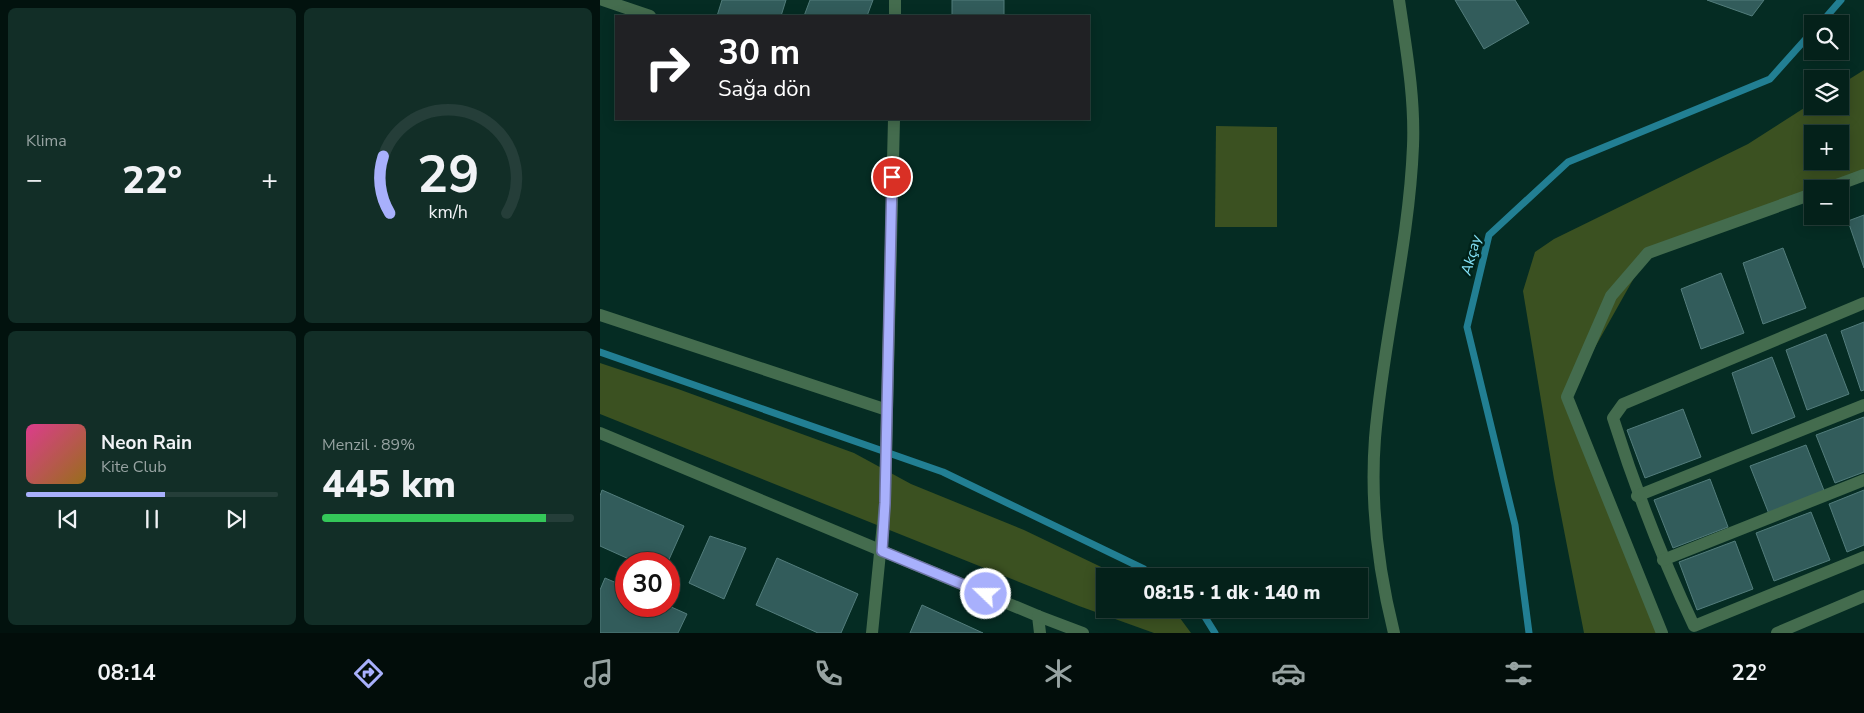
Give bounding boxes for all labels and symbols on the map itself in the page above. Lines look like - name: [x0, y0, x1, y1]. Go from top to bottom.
- pin: [871, 156, 913, 198]
- water label: Akçay: [1455, 231, 1487, 278]
- speed limit sign: 30: [615, 552, 680, 617]
- position arrow: [959, 567, 1011, 619]

